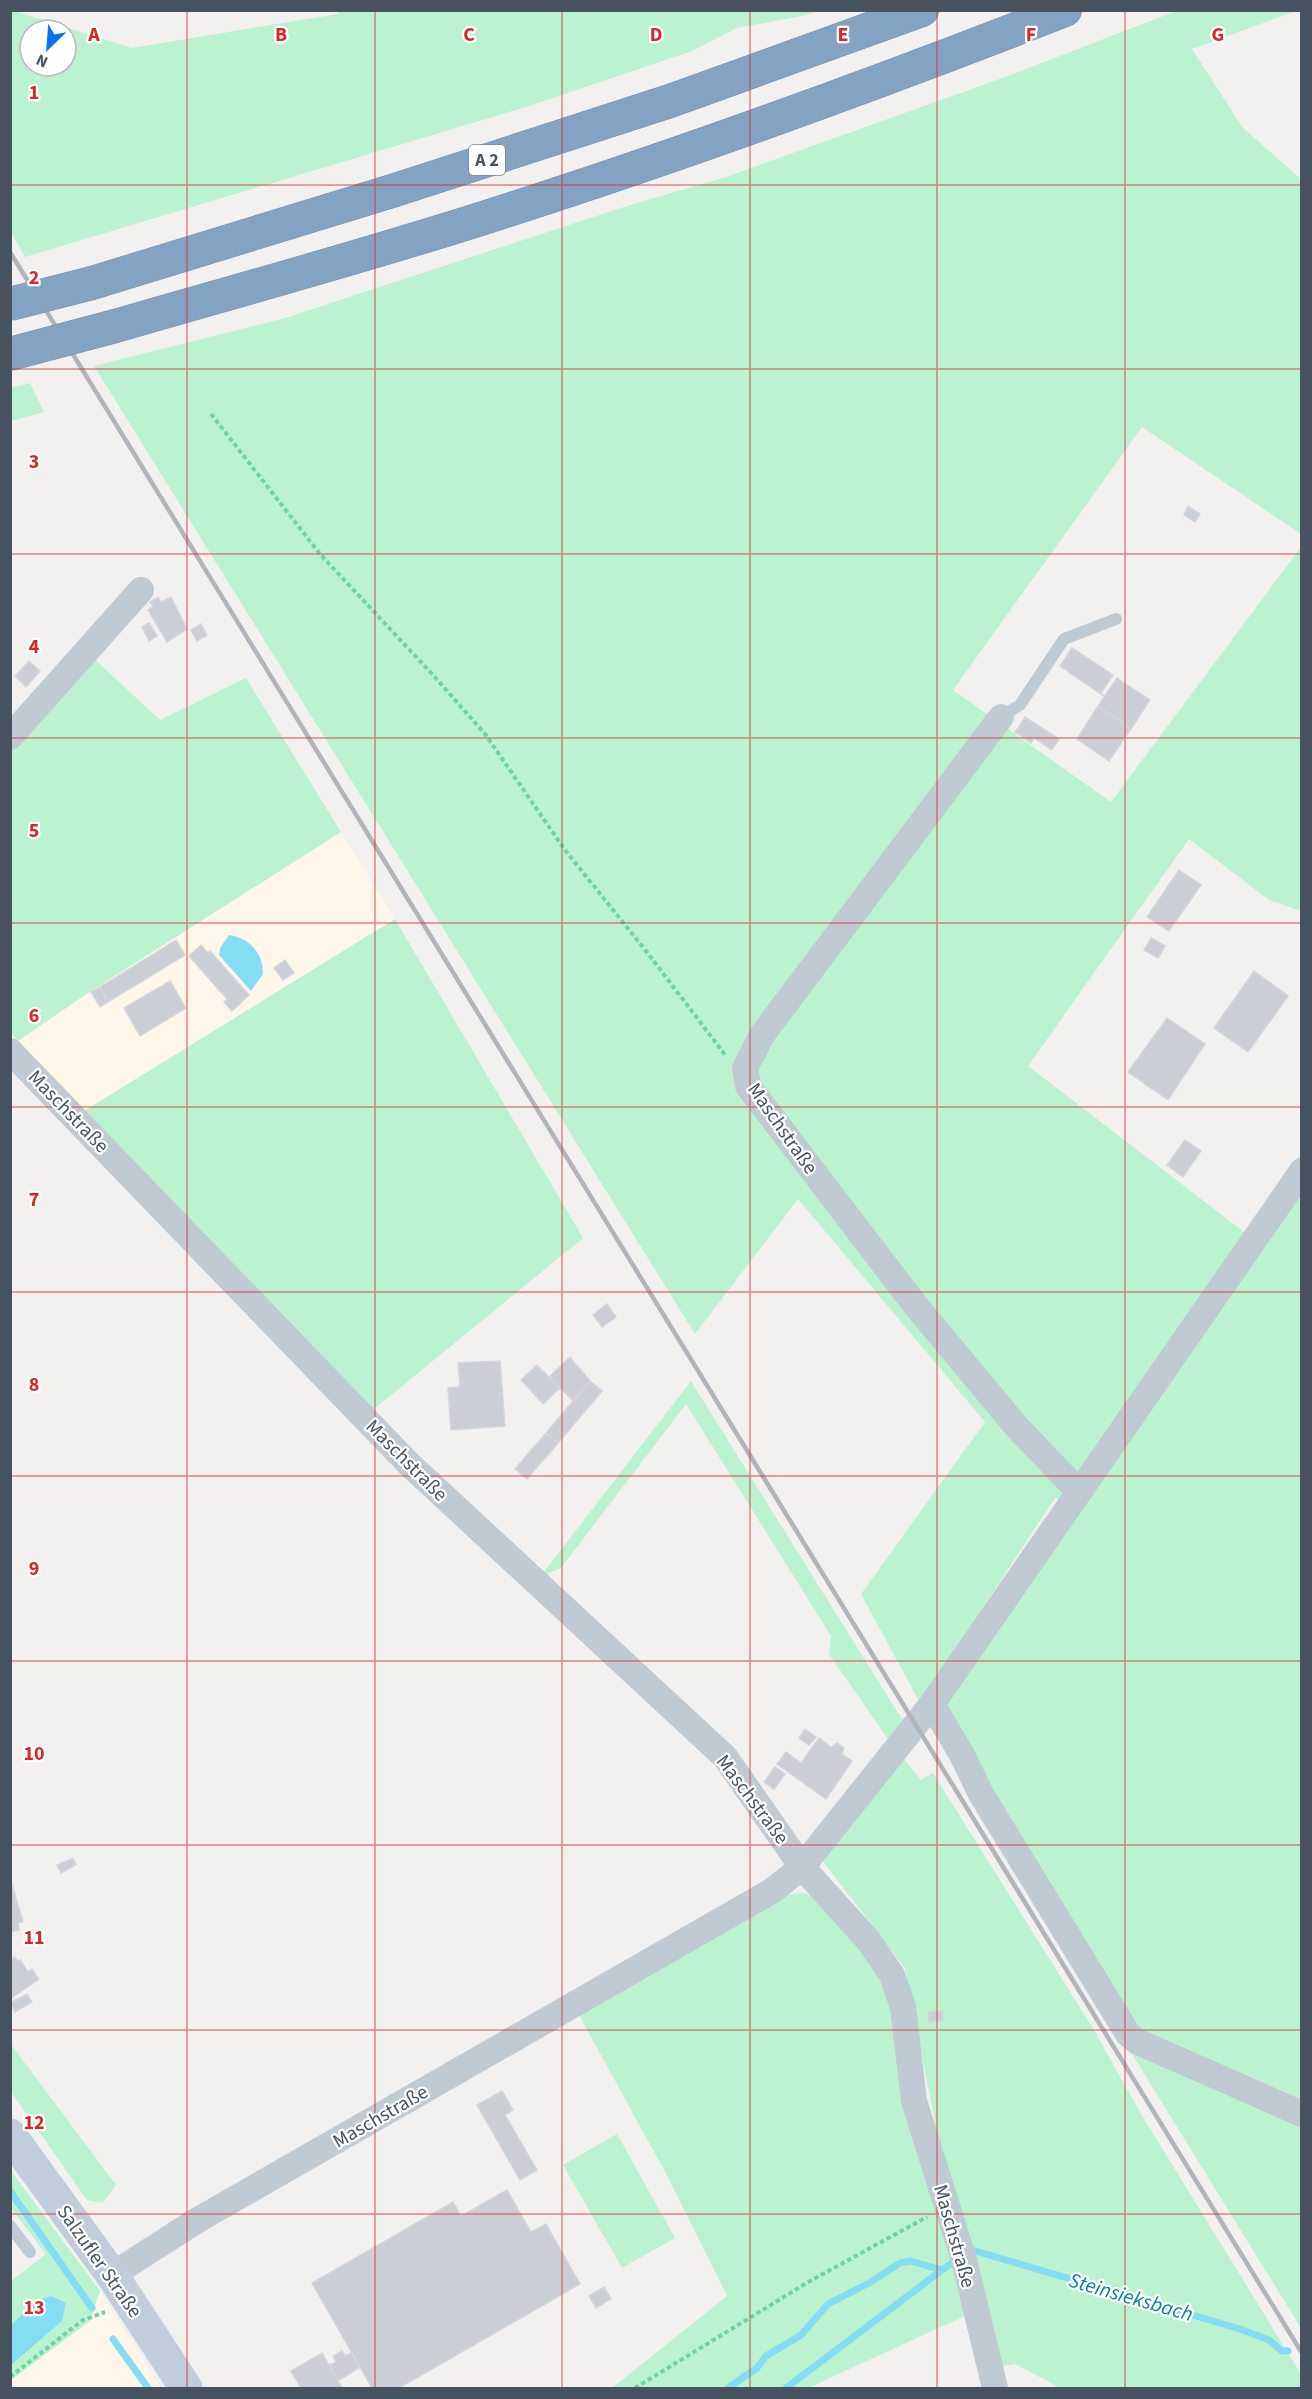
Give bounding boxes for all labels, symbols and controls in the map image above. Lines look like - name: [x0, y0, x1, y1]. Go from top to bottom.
- north arrow: [18, 18, 78, 78]
- text: A: [87, 21, 100, 49]
- text: B: [275, 21, 287, 49]
- text: C: [463, 21, 475, 49]
- text: D: [650, 21, 662, 49]
- text: E: [838, 21, 848, 49]
- text: F: [1026, 21, 1036, 49]
- text: G: [1212, 21, 1224, 49]
- text: N: [33, 48, 52, 73]
- text: 1: [29, 79, 39, 107]
- road number: A 2: [469, 145, 505, 175]
- text: 2: [29, 264, 39, 292]
- text: 3: [29, 448, 39, 476]
- text: 4: [29, 633, 40, 661]
- text: 5: [29, 817, 39, 845]
- text: 6: [29, 1002, 39, 1030]
- street label: Maschstraße: [21, 1064, 115, 1160]
- street label: Maschstraße: [740, 1077, 824, 1180]
- text: 7: [29, 1186, 39, 1214]
- text: 8: [29, 1371, 39, 1399]
- street label: Maschstraße: [359, 1413, 454, 1508]
- text: 9: [29, 1555, 39, 1583]
- text: 10: [23, 1740, 45, 1768]
- street label: Maschstraße: [709, 1749, 795, 1850]
- text: 11: [23, 1924, 45, 1952]
- street label: Maschstraße: [328, 2078, 433, 2155]
- text: 12: [23, 2109, 45, 2137]
- street label: Maschstraße: [926, 2182, 982, 2291]
- street label: Salzufler Straße: [50, 2200, 148, 2324]
- water label: Steinsieksbach: [1065, 2265, 1197, 2329]
- text: 13: [23, 2294, 45, 2322]

